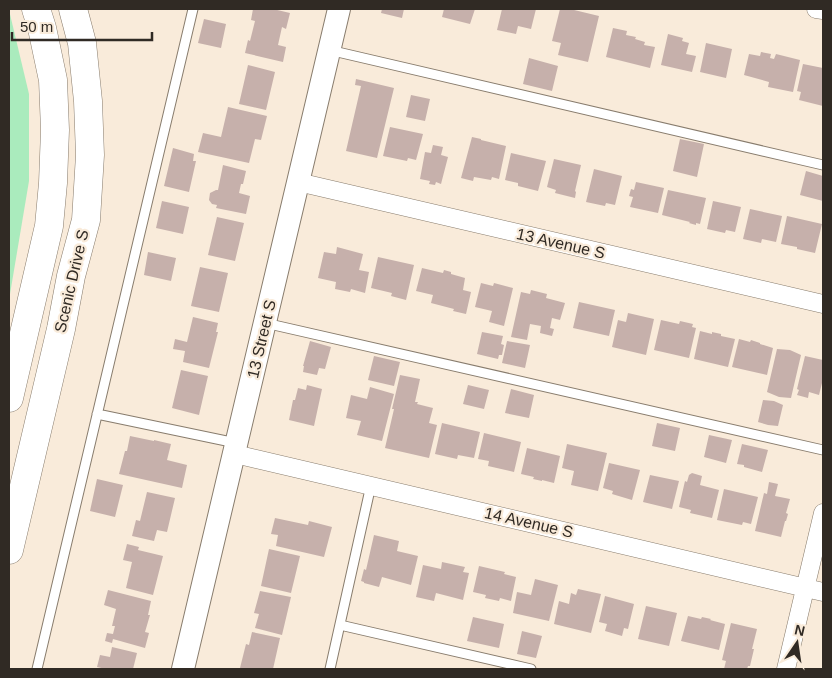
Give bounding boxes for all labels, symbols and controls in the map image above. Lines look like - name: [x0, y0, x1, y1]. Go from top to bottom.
- scale bar: [12, 10, 152, 42]
- text: 50 m: [20, 18, 53, 35]
- street label: 13 Avenue S: [515, 225, 607, 262]
- street label: Scenic Drive S: [51, 228, 92, 334]
- street label: 13 Street S: [244, 298, 279, 380]
- street label: 14 Avenue S: [483, 504, 575, 541]
- north arrow: [772, 618, 822, 668]
- text: N: [793, 621, 807, 639]

